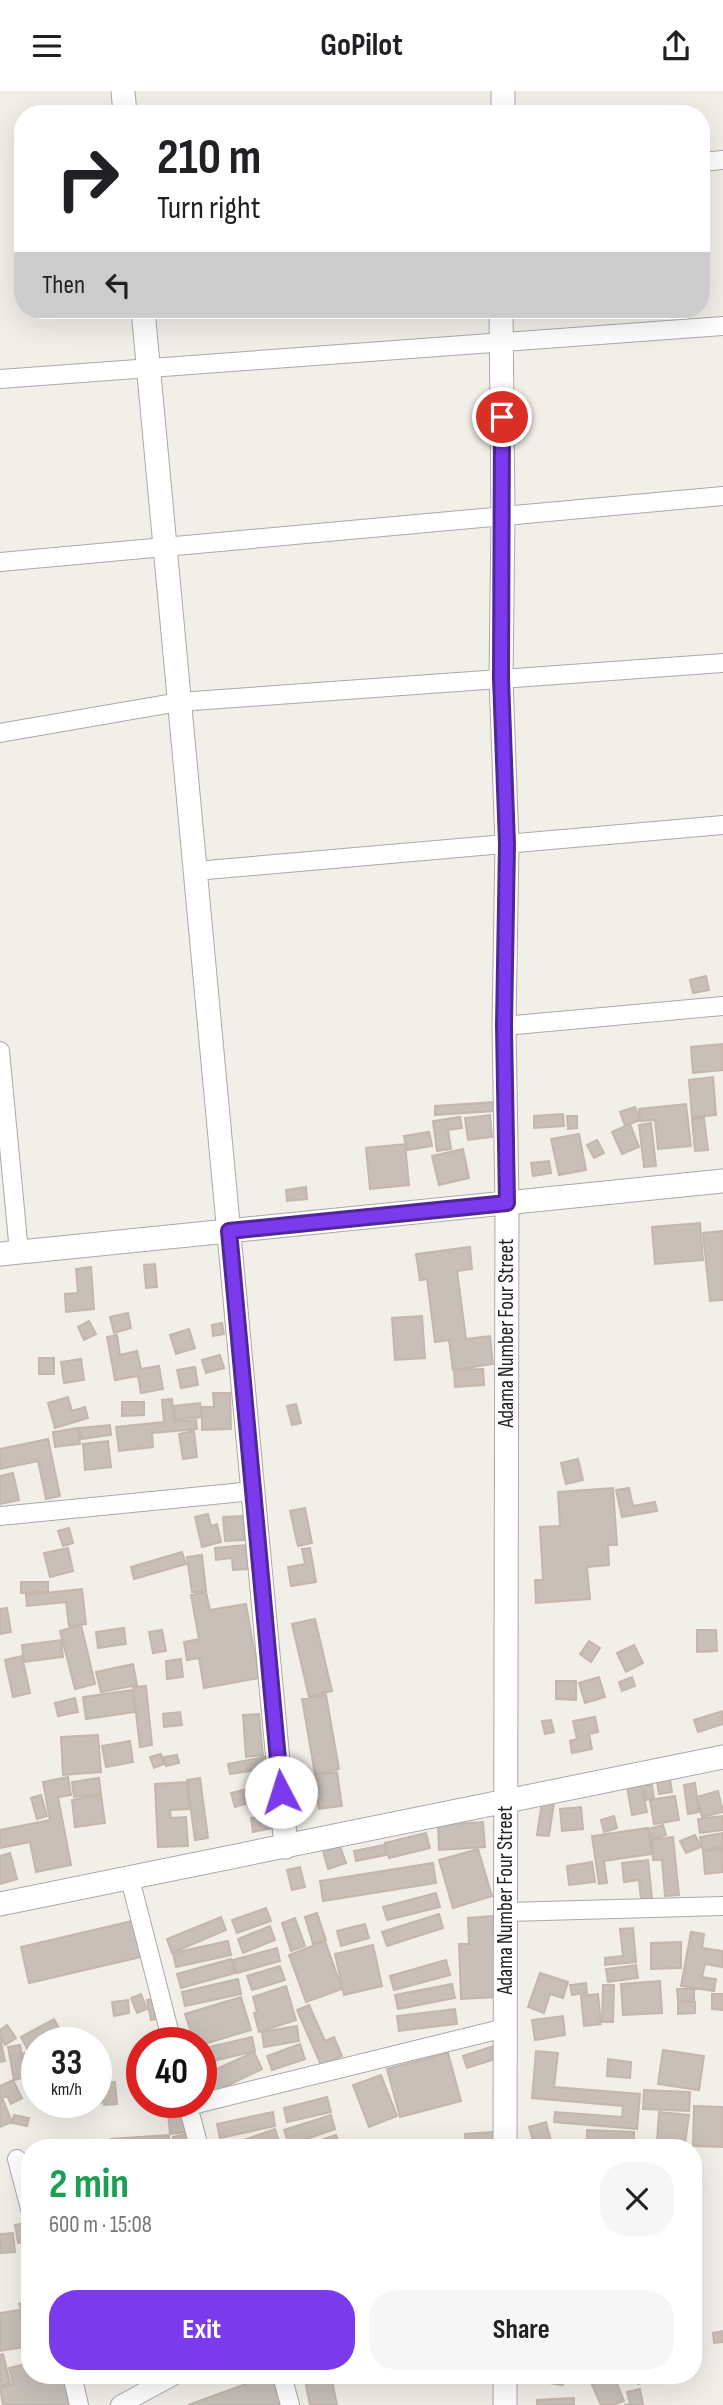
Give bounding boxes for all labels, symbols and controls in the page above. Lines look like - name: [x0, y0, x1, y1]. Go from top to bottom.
- text: GoPilot: [320, 26, 403, 65]
- icon: menu: [28, 27, 66, 65]
- icon: share: [657, 27, 695, 65]
- text: 210 m: [157, 129, 261, 188]
- icon: right: [42, 133, 133, 224]
- text: Turn right: [157, 189, 261, 228]
- icon: left: [99, 266, 137, 304]
- text: Then: [42, 270, 85, 301]
- pin: [472, 387, 532, 447]
- icon: arrive: [483, 398, 521, 436]
- street label: Adama Number Four Street: [494, 1239, 519, 1428]
- position arrow: [244, 1755, 318, 1829]
- street label: Adama Number Four Street: [493, 1806, 518, 1995]
- speed limit sign: 40: [126, 2027, 217, 2118]
- text: 33: [51, 2042, 82, 2085]
- text: km/h: [51, 2079, 82, 2100]
- text: 2 min: [49, 2159, 129, 2210]
- button: close: [600, 2162, 674, 2236]
- text: 600 m · 15:08: [49, 2211, 152, 2239]
- button: Exit: [49, 2290, 355, 2370]
- button: Share: [369, 2290, 674, 2370]

